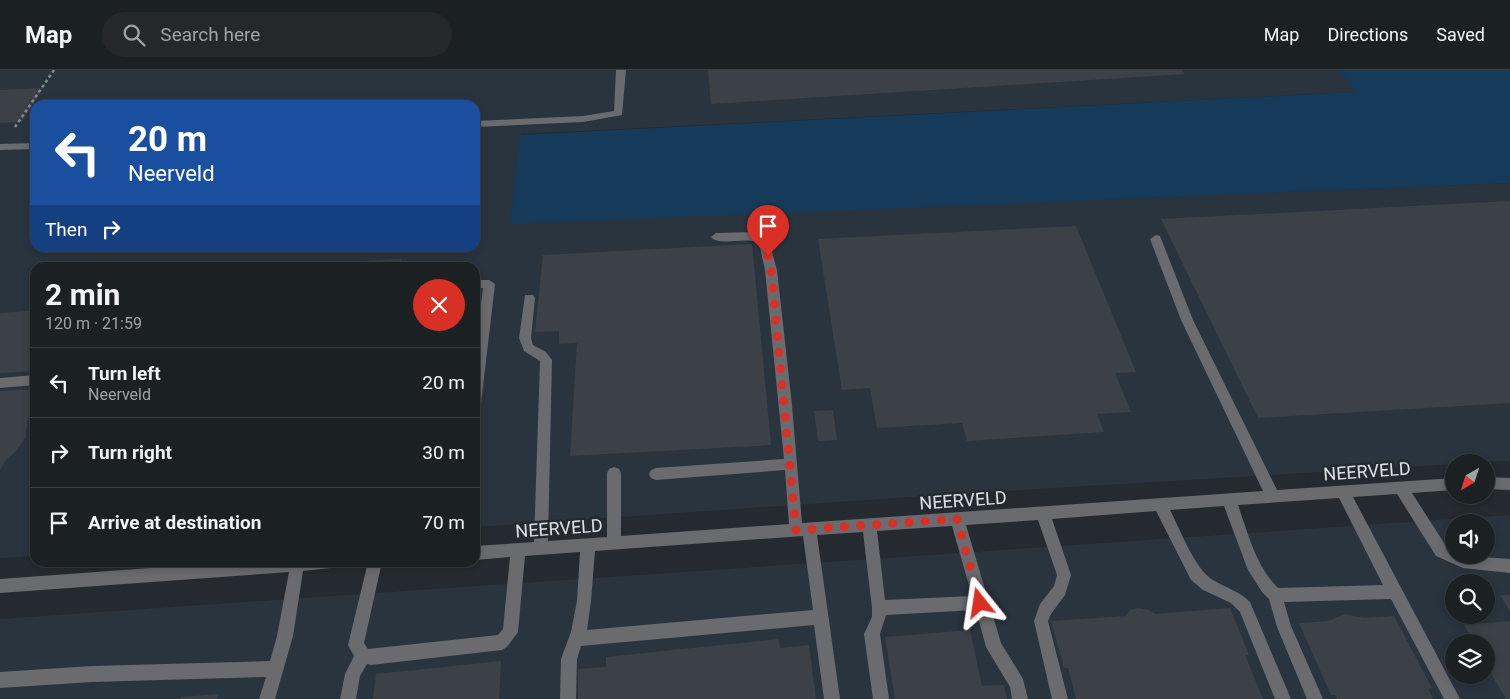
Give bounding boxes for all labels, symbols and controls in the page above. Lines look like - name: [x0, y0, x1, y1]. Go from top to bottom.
- search box: [102, 12, 452, 57]
- text: Map: [25, 21, 72, 49]
- icon: search: [120, 21, 148, 49]
- text: Search here: [160, 23, 260, 46]
- text: Map: [1264, 24, 1299, 45]
- text: Directions: [1327, 24, 1408, 45]
- text: Saved: [1436, 24, 1485, 45]
- text: 20 m: [128, 119, 207, 160]
- icon: left: [45, 120, 110, 185]
- text: Neerveld: [128, 161, 215, 186]
- pin: [747, 205, 789, 256]
- icon: arrive: [754, 212, 782, 240]
- icon: right: [97, 215, 125, 243]
- text: Then: [45, 218, 87, 241]
- text: 2 min: [45, 277, 120, 312]
- button: close: [413, 279, 465, 331]
- text: 120 m · 21:59: [45, 314, 142, 333]
- text: Turn left: [88, 362, 161, 385]
- icon: left: [45, 369, 73, 397]
- text: 20 m: [422, 371, 465, 394]
- text: Neerveld: [88, 385, 151, 404]
- icon: right: [45, 439, 73, 467]
- text: Turn right: [88, 441, 172, 464]
- text: 30 m: [422, 441, 465, 464]
- north arrow: [1445, 454, 1495, 504]
- map controls: [1445, 454, 1495, 684]
- street label: NEERVELD: [1323, 457, 1411, 485]
- street label: NEERVELD: [919, 486, 1007, 514]
- icon: arrive: [45, 509, 73, 537]
- text: Arrive at destination: [88, 511, 261, 534]
- text: 70 m: [422, 511, 465, 534]
- street label: NEERVELD: [515, 514, 603, 542]
- button: sound: [1445, 514, 1495, 564]
- button: search: [1445, 574, 1495, 624]
- position arrow: [953, 576, 1005, 628]
- button: layers: [1445, 634, 1495, 684]

